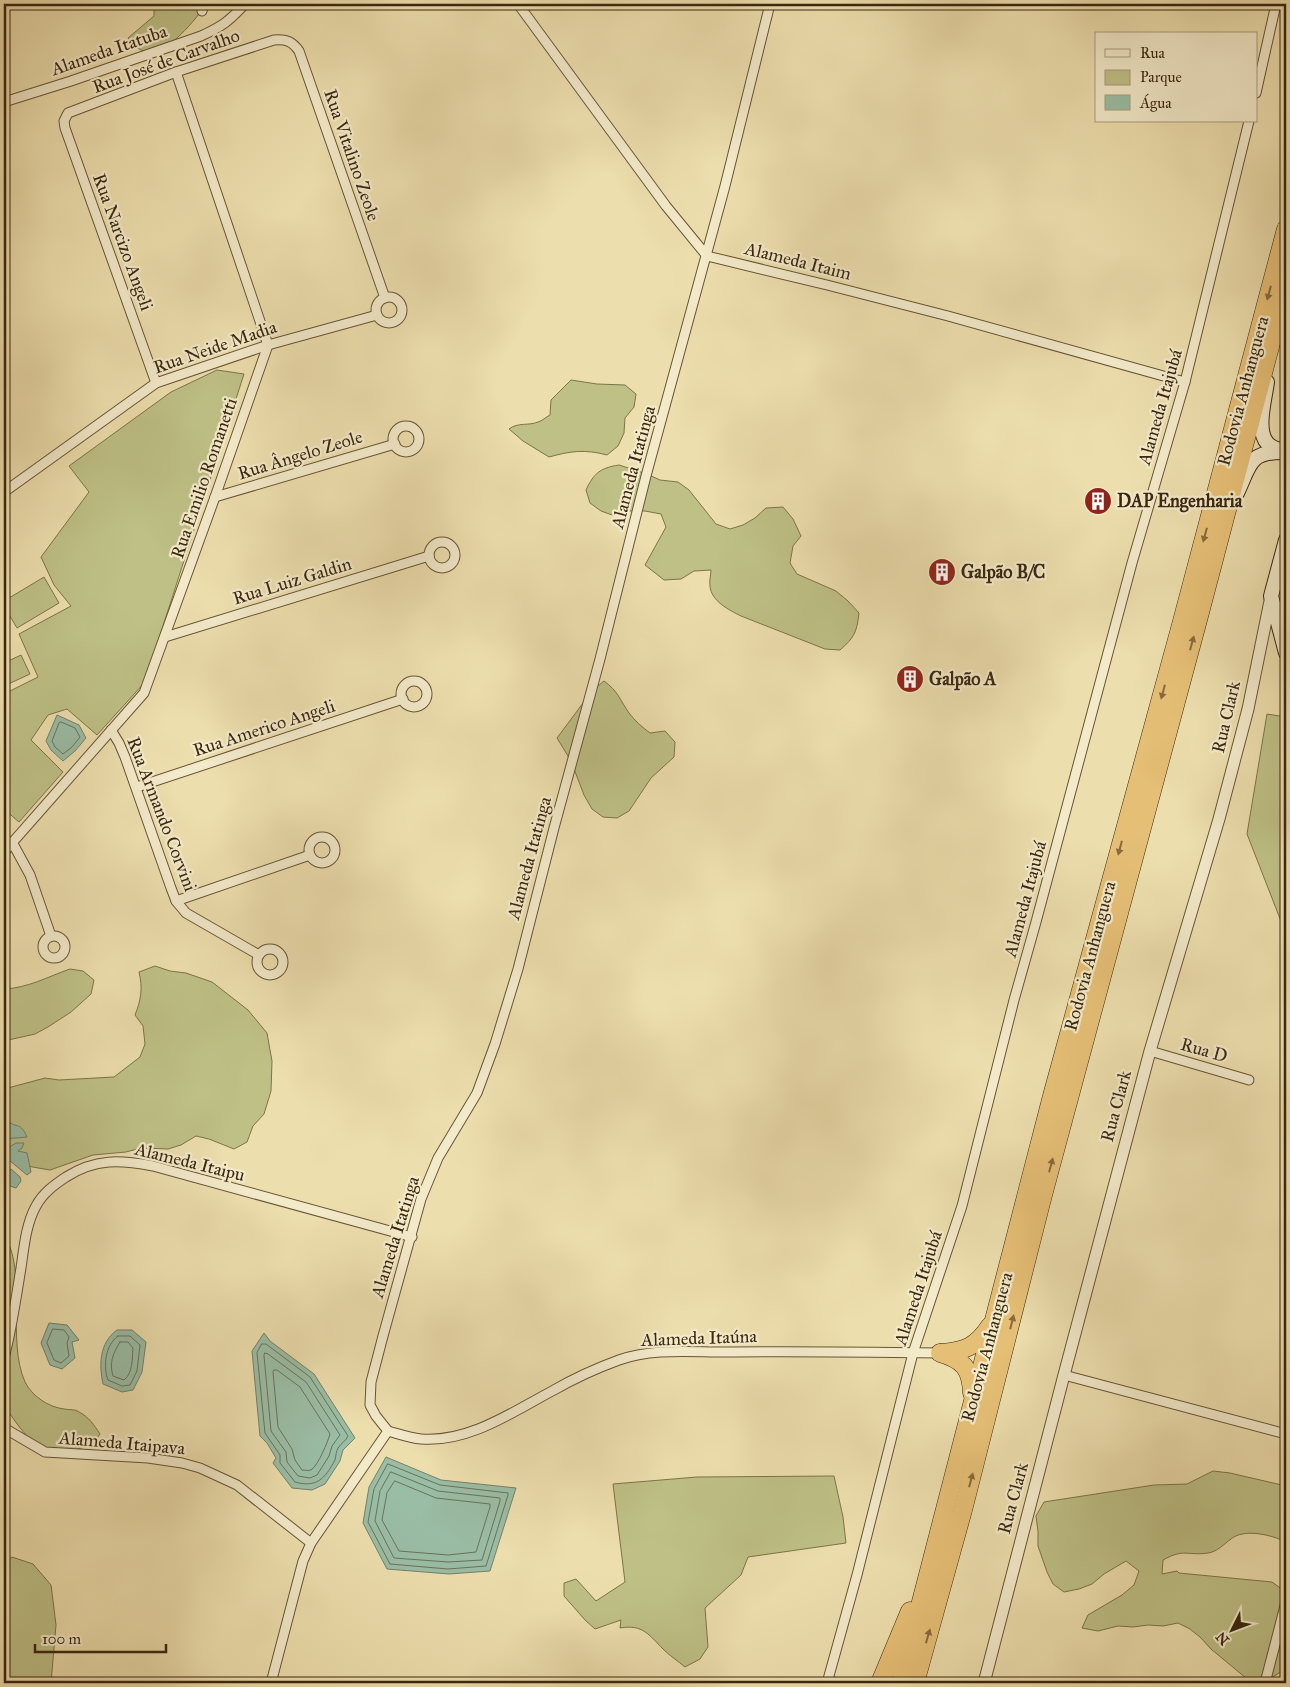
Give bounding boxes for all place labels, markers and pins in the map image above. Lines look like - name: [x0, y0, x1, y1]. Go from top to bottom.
- building icon: DAP Engenharia: [1083, 486, 1113, 516]
- place label: DAP Engenharia: [1117, 490, 1243, 513]
- building icon: Galpão B/C: [927, 557, 957, 587]
- place label: Galpão B/C: [961, 561, 1045, 584]
- building icon: Galpão A: [895, 664, 925, 694]
- place label: Galpão A: [929, 668, 997, 691]

